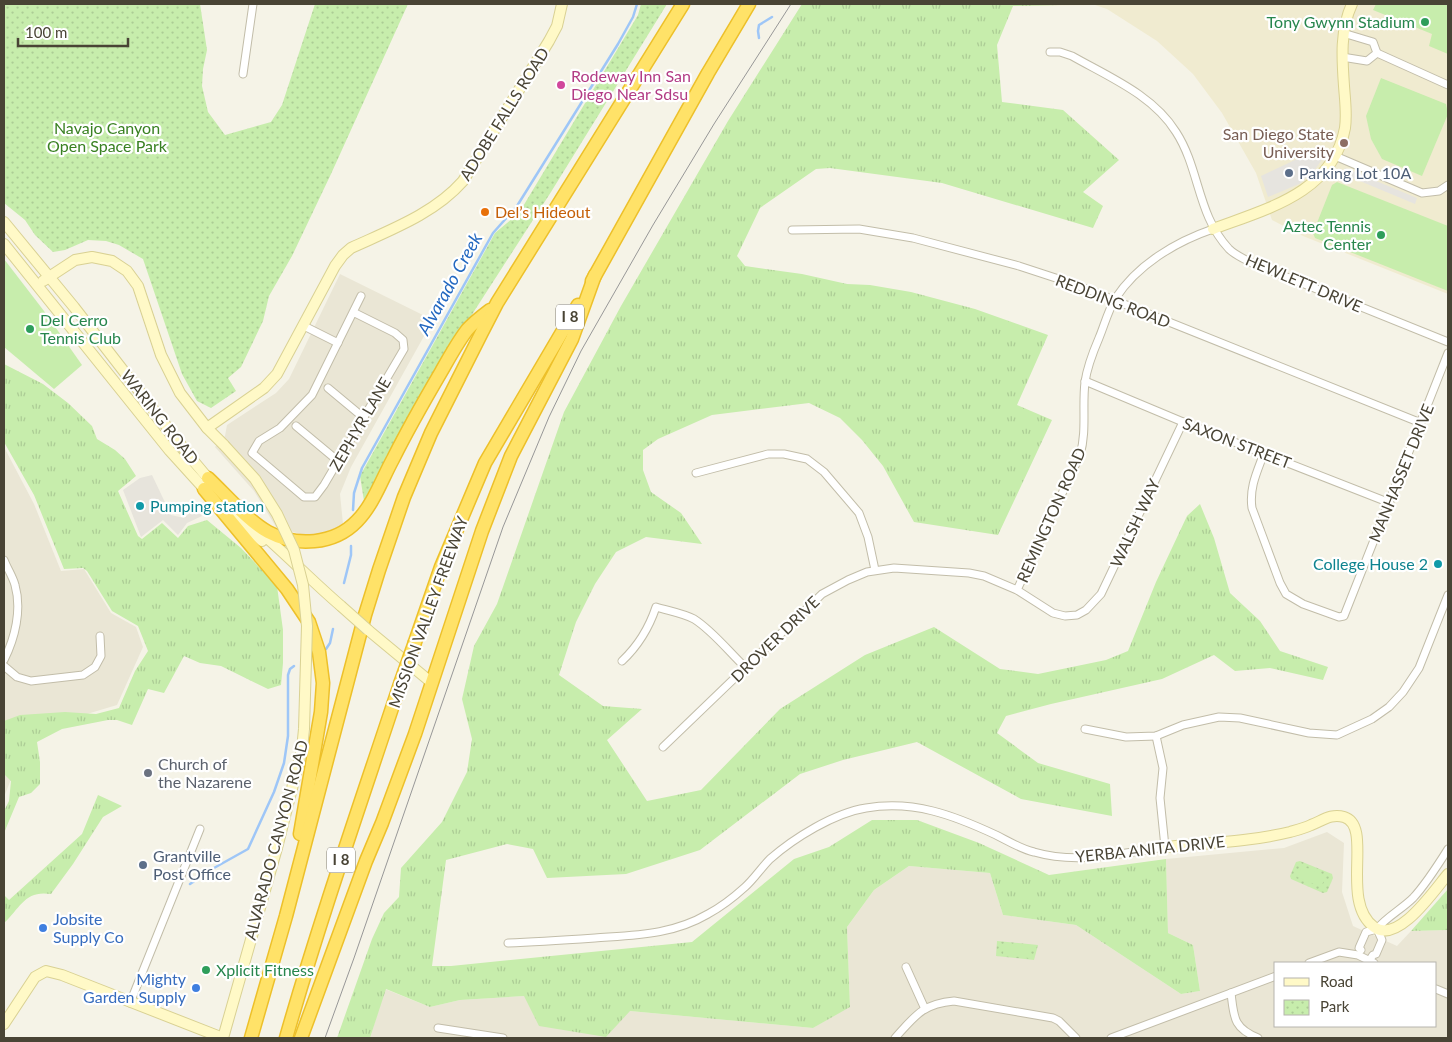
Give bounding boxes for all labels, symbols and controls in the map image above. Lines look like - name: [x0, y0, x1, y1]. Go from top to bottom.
- place label: Tony Gwynn Stadium: [1267, 12, 1415, 31]
- scale bar: [18, 15, 128, 47]
- marker: Tony Gwynn Stadium: [1419, 16, 1431, 28]
- text: 100 m: [25, 23, 67, 41]
- street label: ADOBE FALLS ROAD: [455, 44, 552, 184]
- place label: Rodeway Inn San Diego Near Sdsu: [571, 66, 691, 103]
- marker: Rodeway Inn San Diego Near Sdsu: [555, 79, 567, 91]
- park label: Navajo Canyon Open Space Park: [47, 118, 168, 155]
- place label: San Diego State University: [1223, 124, 1335, 161]
- marker: San Diego State University: [1338, 137, 1350, 149]
- place label: Parking Lot 10A: [1299, 163, 1411, 182]
- marker: Parking Lot 10A: [1283, 167, 1295, 179]
- place label: Del’s Hideout: [495, 202, 591, 221]
- marker: Del’s Hideout: [479, 206, 491, 218]
- place label: Aztec Tennis Center: [1283, 216, 1371, 253]
- water label: Alvarado Creek: [411, 228, 486, 339]
- marker: Aztec Tennis Center: [1375, 229, 1387, 241]
- street label: HEWLETT DRIVE: [1243, 249, 1365, 316]
- street label: REDDING ROAD: [1053, 270, 1173, 331]
- road number: I 8: [556, 304, 584, 330]
- place label: Del Cerro Tennis Club: [40, 310, 121, 347]
- marker: Del Cerro Tennis Club: [24, 323, 36, 335]
- street label: WARING ROAD: [118, 366, 203, 468]
- street label: ZEPHYR LANE: [325, 373, 394, 474]
- street label: MANHASSET DRIVE: [1364, 401, 1437, 545]
- street label: SAXON STREET: [1180, 413, 1295, 472]
- street label: REMINGTON ROAD: [1012, 444, 1089, 585]
- street label: WALSH WAY: [1106, 476, 1163, 570]
- place label: Pumping station: [150, 496, 264, 515]
- marker: Pumping station: [134, 500, 146, 512]
- street label: MISSION VALLEY FREEWAY: [384, 513, 471, 710]
- place label: College House 2: [1313, 554, 1428, 573]
- marker: College House 2: [1432, 558, 1444, 570]
- street label: DROVER DRIVE: [727, 592, 823, 686]
- street label: ALVARADO CANYON ROAD: [240, 738, 311, 942]
- place label: Church of the Nazarene: [158, 754, 252, 791]
- marker: Church of the Nazarene: [142, 767, 154, 779]
- street label: YERBA ANITA DRIVE: [1074, 831, 1226, 866]
- place label: Grantville Post Office: [153, 846, 231, 883]
- road number: I 8: [327, 848, 355, 872]
- marker: Grantville Post Office: [137, 859, 149, 871]
- place label: Jobsite Supply Co: [53, 909, 124, 946]
- marker: Jobsite Supply Co: [37, 922, 49, 934]
- place label: Xplicit Fitness: [216, 960, 314, 979]
- legend: [1274, 962, 1437, 1027]
- marker: Xplicit Fitness: [200, 964, 212, 976]
- place label: Mighty Garden Supply: [83, 969, 187, 1006]
- text: Road: [1320, 972, 1353, 990]
- marker: Mighty Garden Supply: [190, 982, 202, 994]
- text: Park: [1320, 997, 1350, 1015]

